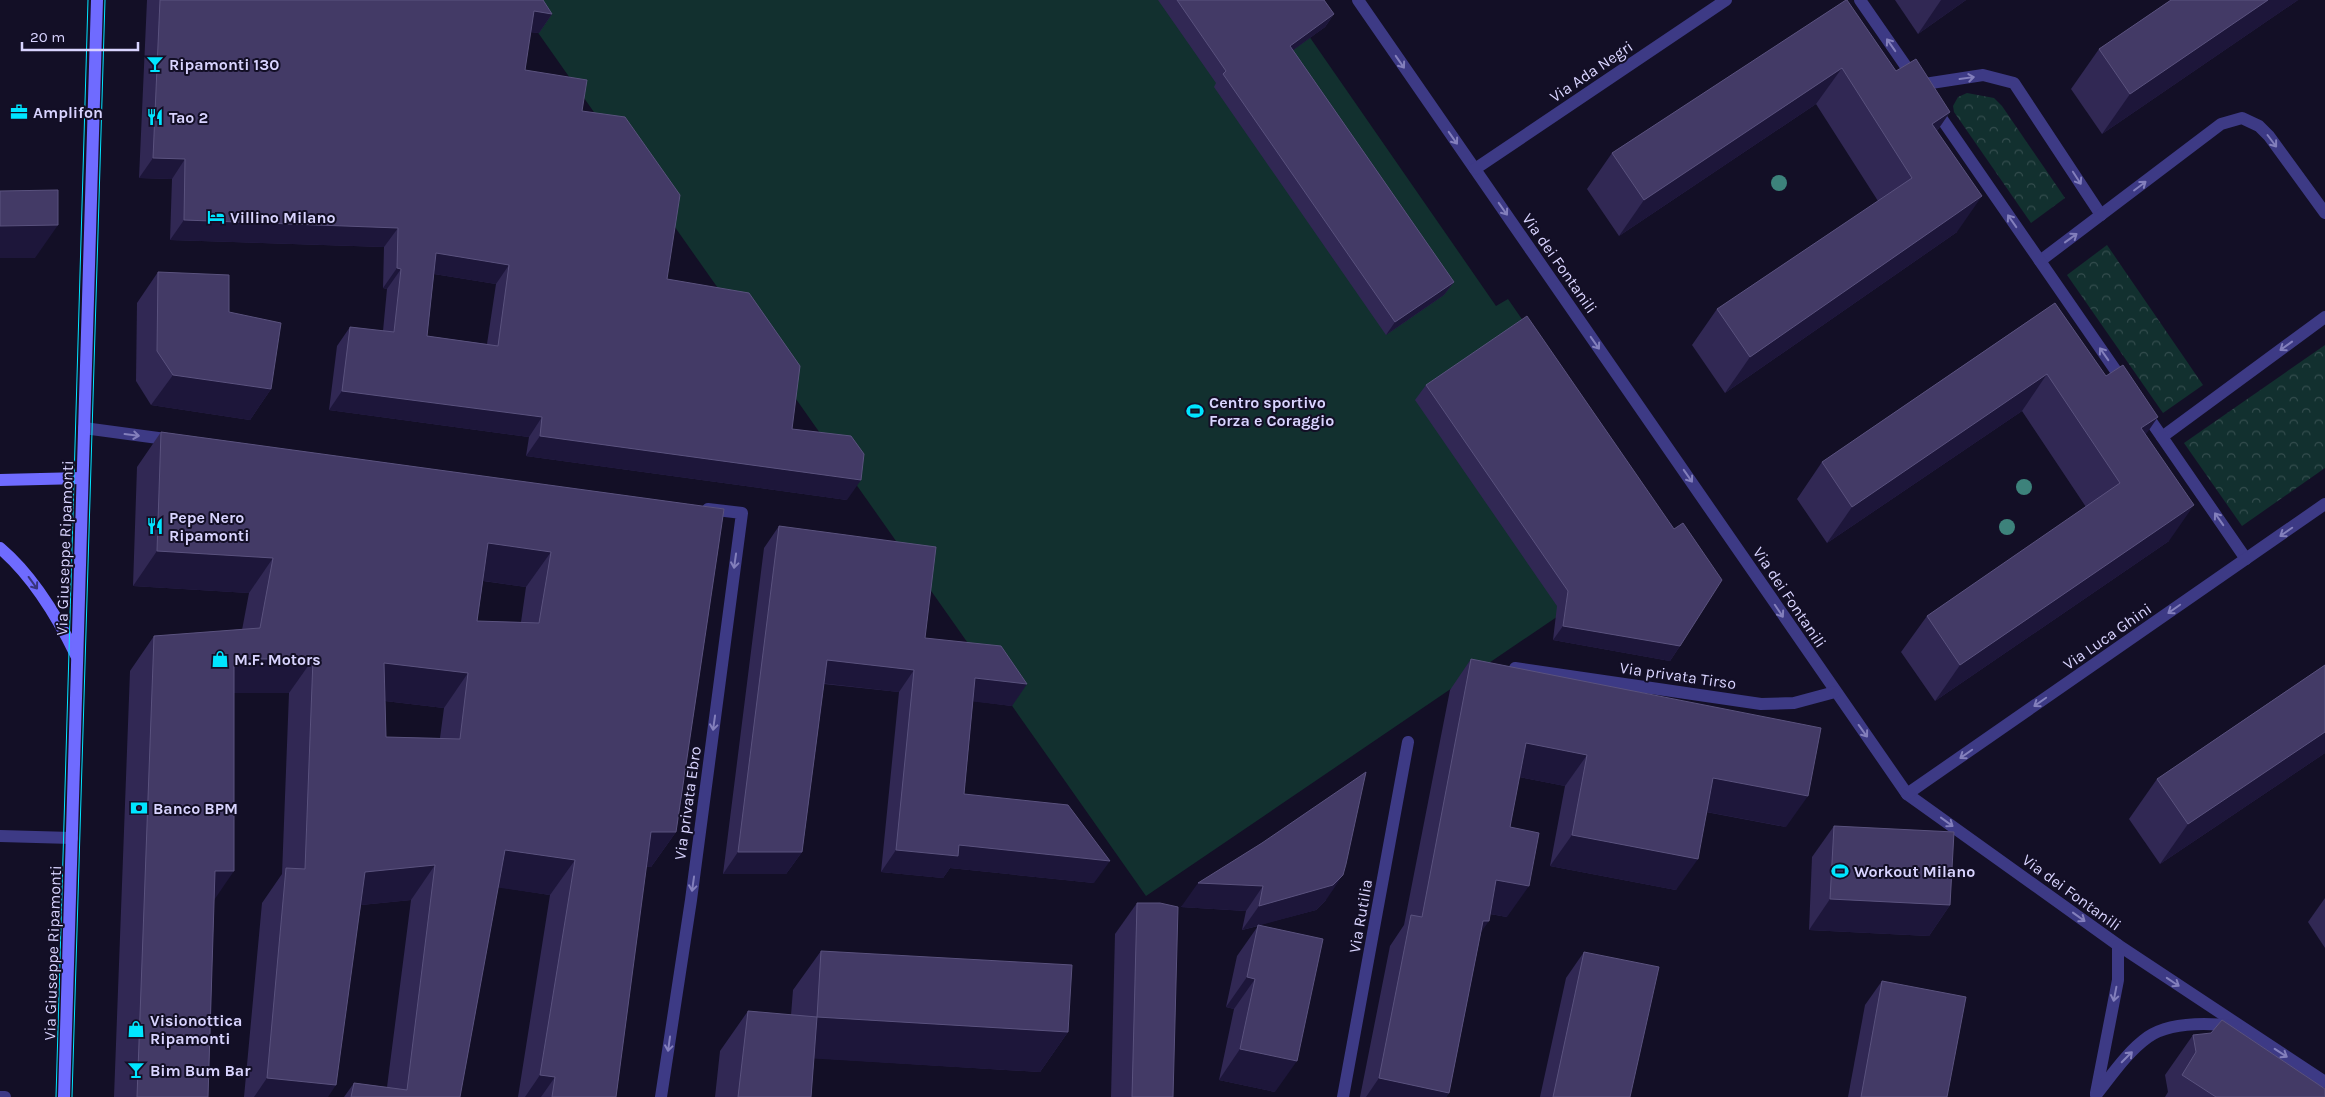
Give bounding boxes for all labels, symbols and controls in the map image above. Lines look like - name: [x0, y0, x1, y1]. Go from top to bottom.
- scale bar: [22, 20, 139, 52]
- text: 20 m: [30, 28, 65, 46]
- street label: Via Ada Negri: [1546, 37, 1637, 106]
- one-way arrow: [1886, 38, 1896, 52]
- bar icon: Ripamonti 130: [145, 54, 165, 74]
- place label: Ripamonti 130: [169, 55, 279, 74]
- one-way arrow: [1395, 55, 1405, 69]
- one-way arrow: [1958, 72, 1974, 82]
- office icon: Amplifon: [9, 102, 29, 122]
- place label: Amplifon: [33, 103, 103, 122]
- restaurant icon: Tao 2: [145, 107, 165, 127]
- place label: Tao 2: [169, 108, 208, 127]
- one-way arrow: [1448, 131, 1458, 145]
- one-way arrow: [2267, 134, 2278, 147]
- one-way arrow: [2072, 170, 2082, 184]
- one-way arrow: [2133, 181, 2147, 191]
- one-way arrow: [1498, 202, 1508, 216]
- hotel icon: Villino Milano: [206, 207, 226, 227]
- place label: Villino Milano: [230, 208, 335, 227]
- street label: Via dei Fontanili: [1518, 210, 1601, 317]
- one-way arrow: [2007, 214, 2017, 228]
- one-way arrow: [2063, 233, 2077, 243]
- one-way arrow: [1590, 336, 1600, 350]
- one-way arrow: [2279, 341, 2293, 351]
- one-way arrow: [2099, 347, 2109, 361]
- place label: Centro sportivo Forza e Coraggio: [1209, 393, 1334, 430]
- sports icon: Centro sportivo Forza e Coraggio: [1185, 401, 1205, 421]
- one-way arrow: [124, 430, 140, 440]
- street label: Via Giuseppe Ripamonti: [52, 460, 77, 636]
- one-way arrow: [1683, 469, 1693, 483]
- place label: Pepe Nero Ripamonti: [169, 508, 249, 545]
- one-way arrow: [2213, 512, 2224, 526]
- restaurant icon: Pepe Nero Ripamonti: [145, 516, 165, 536]
- one-way arrow: [2279, 527, 2293, 537]
- street label: Via dei Fontanili: [1749, 543, 1830, 651]
- one-way arrow: [730, 553, 740, 569]
- one-way arrow: [28, 576, 38, 590]
- street label: Via Luca Ghini: [2059, 599, 2155, 674]
- one-way arrow: [1774, 603, 1784, 617]
- one-way arrow: [2167, 604, 2181, 614]
- shop icon: M.F. Motors: [210, 649, 230, 669]
- place label: M.F. Motors: [234, 650, 321, 669]
- street label: Via privata Tirso: [1618, 658, 1737, 693]
- one-way arrow: [2033, 697, 2047, 707]
- one-way arrow: [709, 714, 719, 730]
- one-way arrow: [1858, 724, 1868, 738]
- street label: Via privata Ebro: [670, 745, 705, 861]
- one-way arrow: [1959, 749, 1973, 759]
- bank icon: Banco BPM: [129, 798, 149, 818]
- place label: Banco BPM: [153, 799, 238, 818]
- one-way arrow: [1940, 817, 1954, 827]
- street label: Via dei Fontanili: [2019, 850, 2125, 935]
- sports icon: Workout Milano: [1830, 861, 1850, 881]
- place label: Workout Milano: [1854, 862, 1975, 881]
- street label: Via Giuseppe Ripamonti: [40, 865, 65, 1041]
- one-way arrow: [688, 875, 698, 891]
- street label: Via Rutilia: [1345, 878, 1376, 955]
- one-way arrow: [2072, 912, 2086, 922]
- one-way arrow: [2166, 977, 2180, 987]
- one-way arrow: [2110, 985, 2119, 1001]
- place label: Visionottica Ripamonti: [150, 1011, 242, 1048]
- shop icon: Visionottica Ripamonti: [126, 1019, 146, 1039]
- one-way arrow: [664, 1036, 674, 1052]
- one-way arrow: [2274, 1048, 2288, 1059]
- one-way arrow: [2121, 1051, 2133, 1064]
- bar icon: Bim Bum Bar: [126, 1060, 146, 1080]
- place label: Bim Bum Bar: [150, 1061, 251, 1080]

